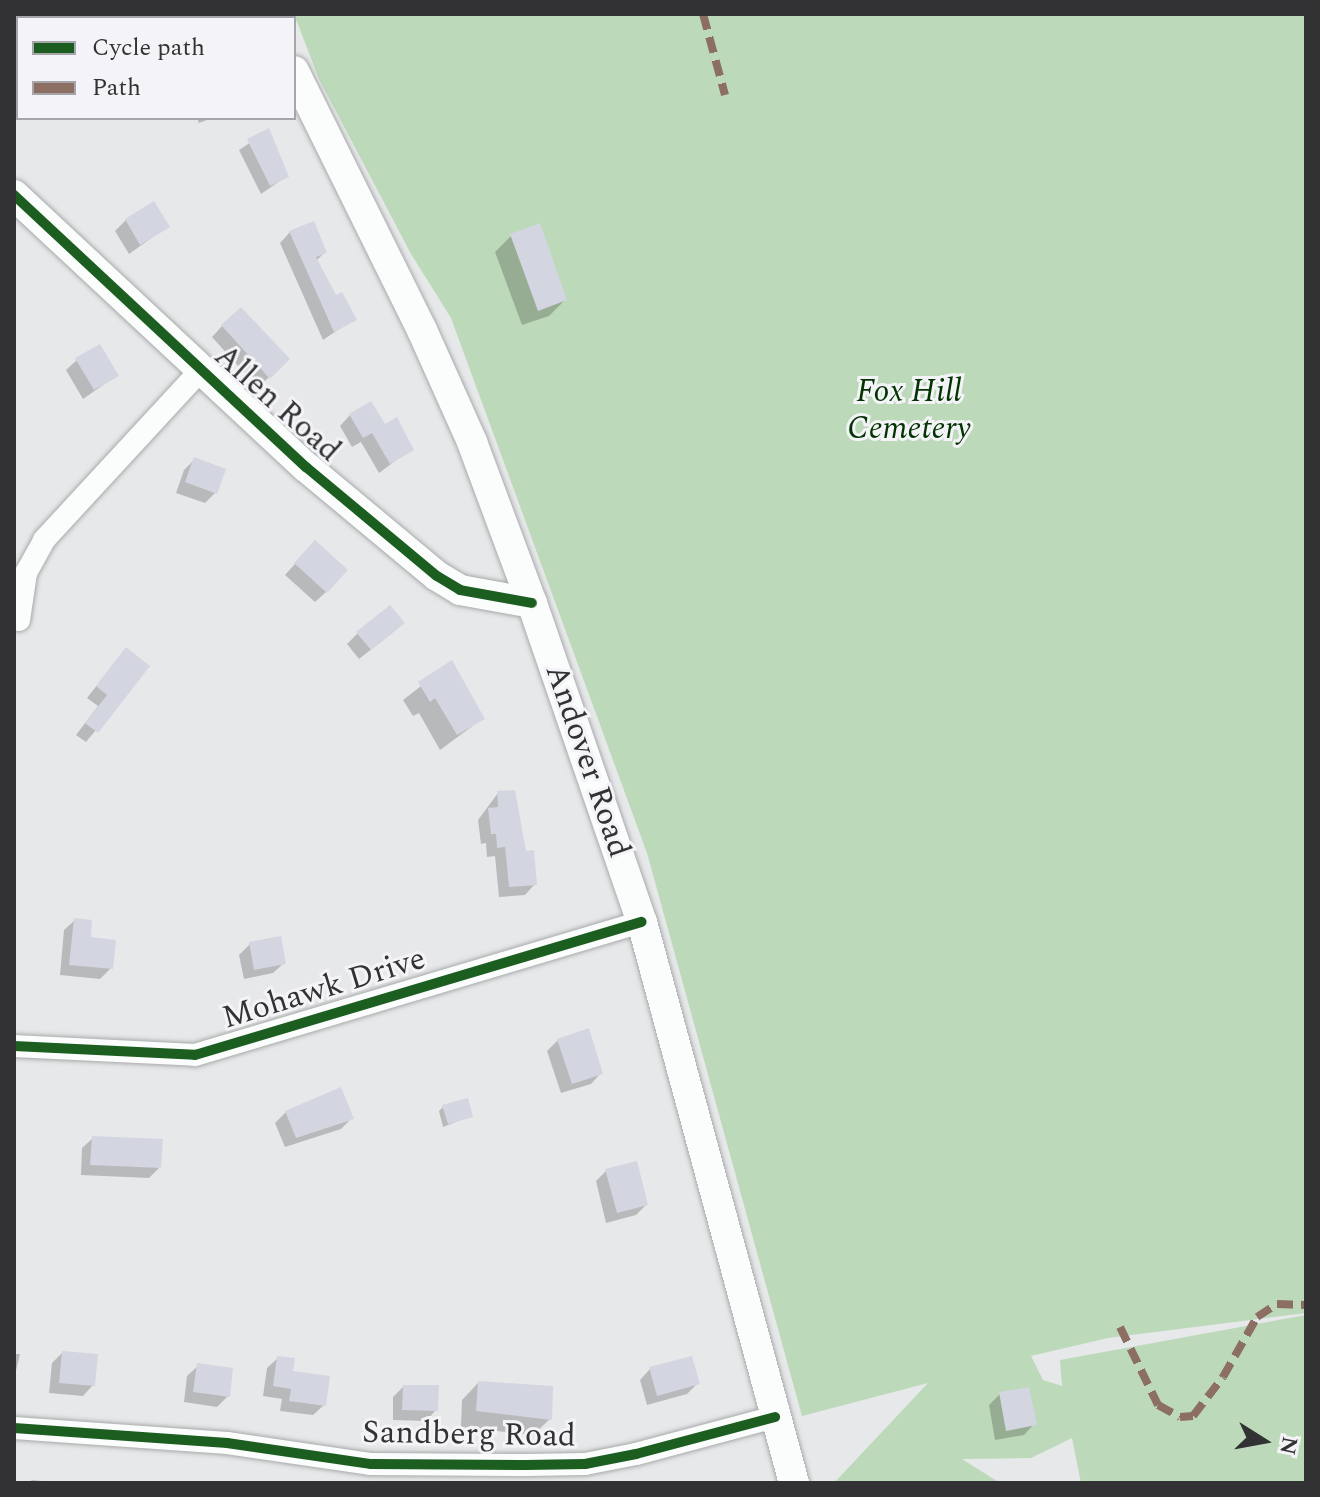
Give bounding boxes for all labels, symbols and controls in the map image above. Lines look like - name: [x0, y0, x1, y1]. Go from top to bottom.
- legend: [16, 16, 296, 120]
- text: Cycle path: [92, 30, 205, 66]
- text: Path: [92, 70, 141, 106]
- street label: Allen Road: [206, 337, 348, 471]
- park label: Fox Hill Cemetery: [847, 374, 971, 449]
- street label: Andover Road: [536, 660, 638, 862]
- street label: Mohawk Drive: [218, 940, 430, 1038]
- north arrow: [1224, 1401, 1304, 1481]
- street label: Sandberg Road: [362, 1414, 576, 1456]
- text: N: [1270, 1434, 1306, 1458]

